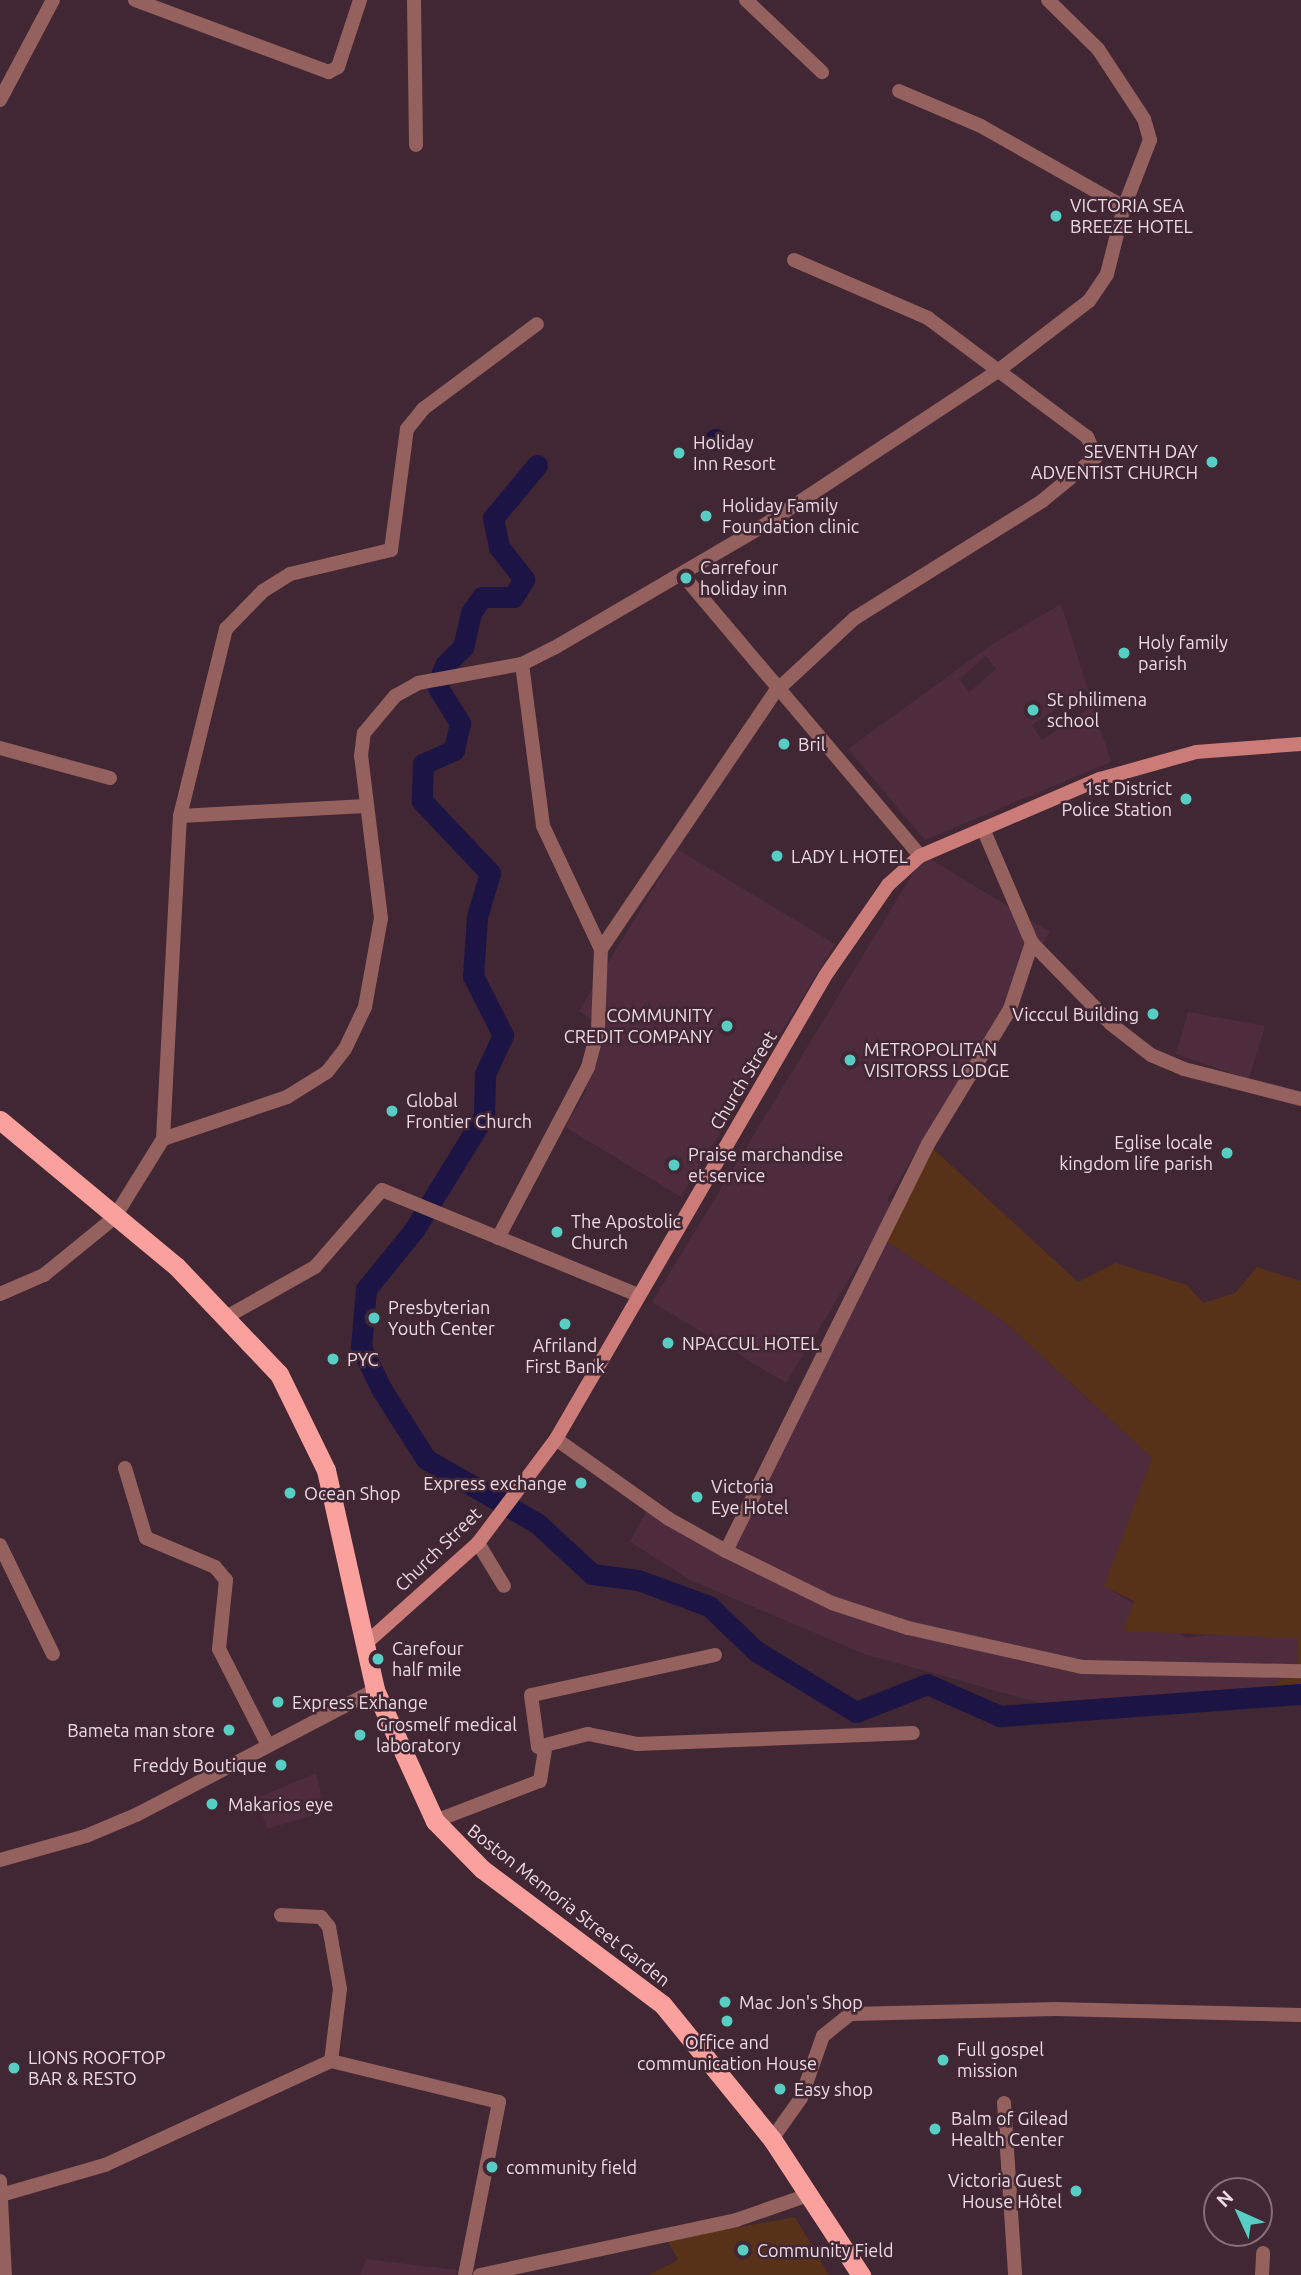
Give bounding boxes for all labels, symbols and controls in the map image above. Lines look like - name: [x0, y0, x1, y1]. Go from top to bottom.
- place label: VICTORIA SEA BREEZE HOTEL: [1070, 195, 1193, 238]
- marker: VICTORIA SEA BREEZE HOTEL: [1048, 208, 1064, 224]
- place label: Holiday Inn Resort: [693, 432, 776, 474]
- place label: SEVENTH DAY ADVENTIST CHURCH: [1031, 441, 1198, 484]
- marker: Holiday Inn Resort: [671, 445, 687, 461]
- marker: SEVENTH DAY ADVENTIST CHURCH: [1204, 454, 1220, 470]
- place label: Holiday Family Foundation clinic: [722, 495, 859, 538]
- marker: Holiday Family Foundation clinic: [696, 506, 716, 526]
- place label: Carrefour holiday inn: [700, 557, 787, 600]
- marker: Carrefour holiday inn: [678, 570, 694, 586]
- place label: Holy family parish: [1138, 632, 1228, 674]
- marker: Holy family parish: [1116, 645, 1132, 661]
- place label: St philimena school: [1047, 689, 1147, 732]
- marker: St philimena school: [1025, 702, 1041, 718]
- place label: Bril: [798, 733, 825, 755]
- marker: Bril: [776, 736, 792, 752]
- place label: 1st District Police Station: [1061, 778, 1172, 820]
- marker: 1st District Police Station: [1178, 791, 1194, 807]
- place label: LADY L HOTEL: [791, 845, 908, 867]
- marker: LADY L HOTEL: [769, 848, 785, 864]
- place label: Vicccul Building: [1012, 1003, 1139, 1025]
- place label: COMMUNITY CREDIT COMPANY: [564, 1005, 713, 1048]
- marker: Vicccul Building: [1145, 1006, 1161, 1022]
- marker: COMMUNITY CREDIT COMPANY: [719, 1018, 735, 1034]
- street label: Church Street: [705, 1027, 781, 1133]
- place label: METROPOLITAN VISITORSS LODGE: [864, 1039, 1009, 1082]
- marker: METROPOLITAN VISITORSS LODGE: [842, 1052, 858, 1068]
- place label: Global Frontier Church: [406, 1090, 532, 1132]
- marker: Global Frontier Church: [384, 1103, 400, 1119]
- place label: Eglise locale kingdom life parish: [1059, 1132, 1213, 1174]
- place label: Praise marchandise et service: [688, 1144, 843, 1186]
- marker: Eglise locale kingdom life parish: [1219, 1145, 1235, 1161]
- marker: Praise marchandise et service: [666, 1157, 682, 1173]
- place label: The Apostolic Church: [571, 1211, 681, 1254]
- marker: The Apostolic Church: [549, 1224, 565, 1240]
- place label: Presbyterian Youth Center: [388, 1297, 495, 1340]
- marker: Presbyterian Youth Center: [366, 1310, 382, 1326]
- marker: Afriland First Bank: [557, 1316, 573, 1332]
- place label: NPACCUL HOTEL: [682, 1332, 819, 1354]
- place label: Afriland First Bank: [525, 1335, 605, 1378]
- marker: NPACCUL HOTEL: [660, 1335, 676, 1351]
- place label: PYC: [347, 1348, 379, 1370]
- marker: PYC: [325, 1351, 341, 1367]
- place label: Express exchange: [423, 1472, 567, 1494]
- marker: Express exchange: [573, 1475, 589, 1491]
- place label: Victoria Eye Hotel: [711, 1476, 788, 1518]
- place label: Ocean Shop: [304, 1482, 401, 1504]
- marker: Ocean Shop: [282, 1485, 298, 1501]
- marker: Victoria Eye Hotel: [689, 1489, 705, 1505]
- street label: Church Street: [390, 1503, 486, 1595]
- place label: Carefour half mile: [392, 1638, 464, 1680]
- marker: Carefour half mile: [370, 1651, 386, 1667]
- place label: Express Exhange: [292, 1691, 428, 1713]
- marker: Express Exhange: [270, 1694, 286, 1710]
- place label: Grosmelf medical laboratory: [376, 1714, 517, 1756]
- place label: Bameta man store: [67, 1719, 215, 1741]
- marker: Bameta man store: [221, 1722, 237, 1738]
- marker: Grosmelf medical laboratory: [350, 1725, 370, 1745]
- place label: Freddy Boutique: [133, 1754, 267, 1776]
- marker: Freddy Boutique: [273, 1757, 289, 1773]
- place label: Makarios eye: [228, 1793, 333, 1815]
- marker: Makarios eye: [202, 1794, 222, 1814]
- street label: Boston Memoria Street Garden: [463, 1819, 675, 1991]
- place label: Mac Jon's Shop: [739, 1991, 863, 2013]
- marker: Mac Jon's Shop: [717, 1994, 733, 2010]
- marker: Office and communication House: [719, 2013, 735, 2029]
- place label: Office and communication House: [637, 2032, 817, 2074]
- place label: Full gospel mission: [957, 2039, 1044, 2082]
- place label: LIONS ROOFTOP BAR & RESTO: [28, 2047, 165, 2090]
- marker: Full gospel mission: [935, 2052, 951, 2068]
- marker: LIONS ROOFTOP BAR & RESTO: [6, 2060, 22, 2076]
- place label: Easy shop: [794, 2078, 873, 2100]
- marker: Easy shop: [772, 2081, 788, 2097]
- place label: Balm of Gilead Health Center: [951, 2108, 1068, 2150]
- marker: Balm of Gilead Health Center: [925, 2119, 945, 2139]
- place label: community field: [506, 2156, 637, 2178]
- marker: community field: [484, 2159, 500, 2175]
- place label: Victoria Guest House Hôtel: [948, 2170, 1062, 2212]
- north arrow: [1203, 2177, 1273, 2247]
- marker: Victoria Guest House Hôtel: [1068, 2183, 1084, 2199]
- text: N: [1212, 2186, 1237, 2211]
- place label: Community Field: [757, 2239, 893, 2261]
- marker: Community Field: [735, 2242, 751, 2258]

